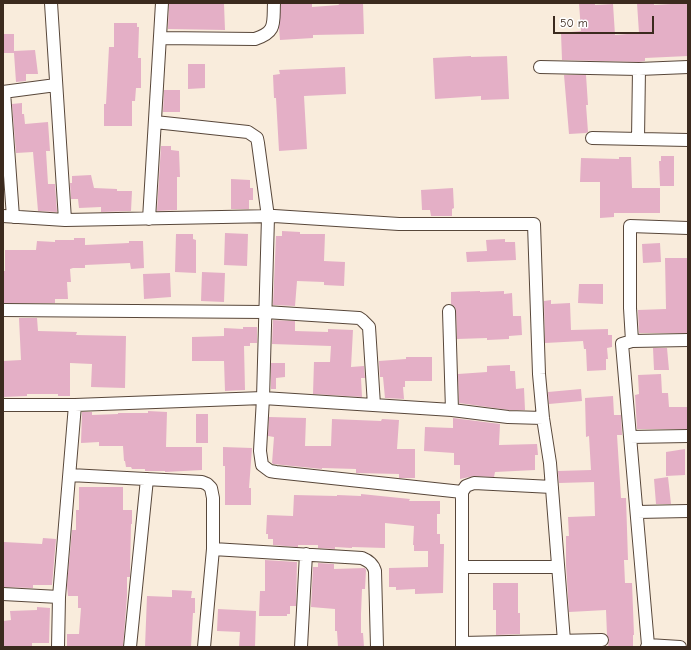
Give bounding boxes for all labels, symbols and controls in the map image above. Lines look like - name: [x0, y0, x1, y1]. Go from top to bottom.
- scale bar: [555, 8, 656, 34]
- text: 50 m: [560, 16, 588, 30]

